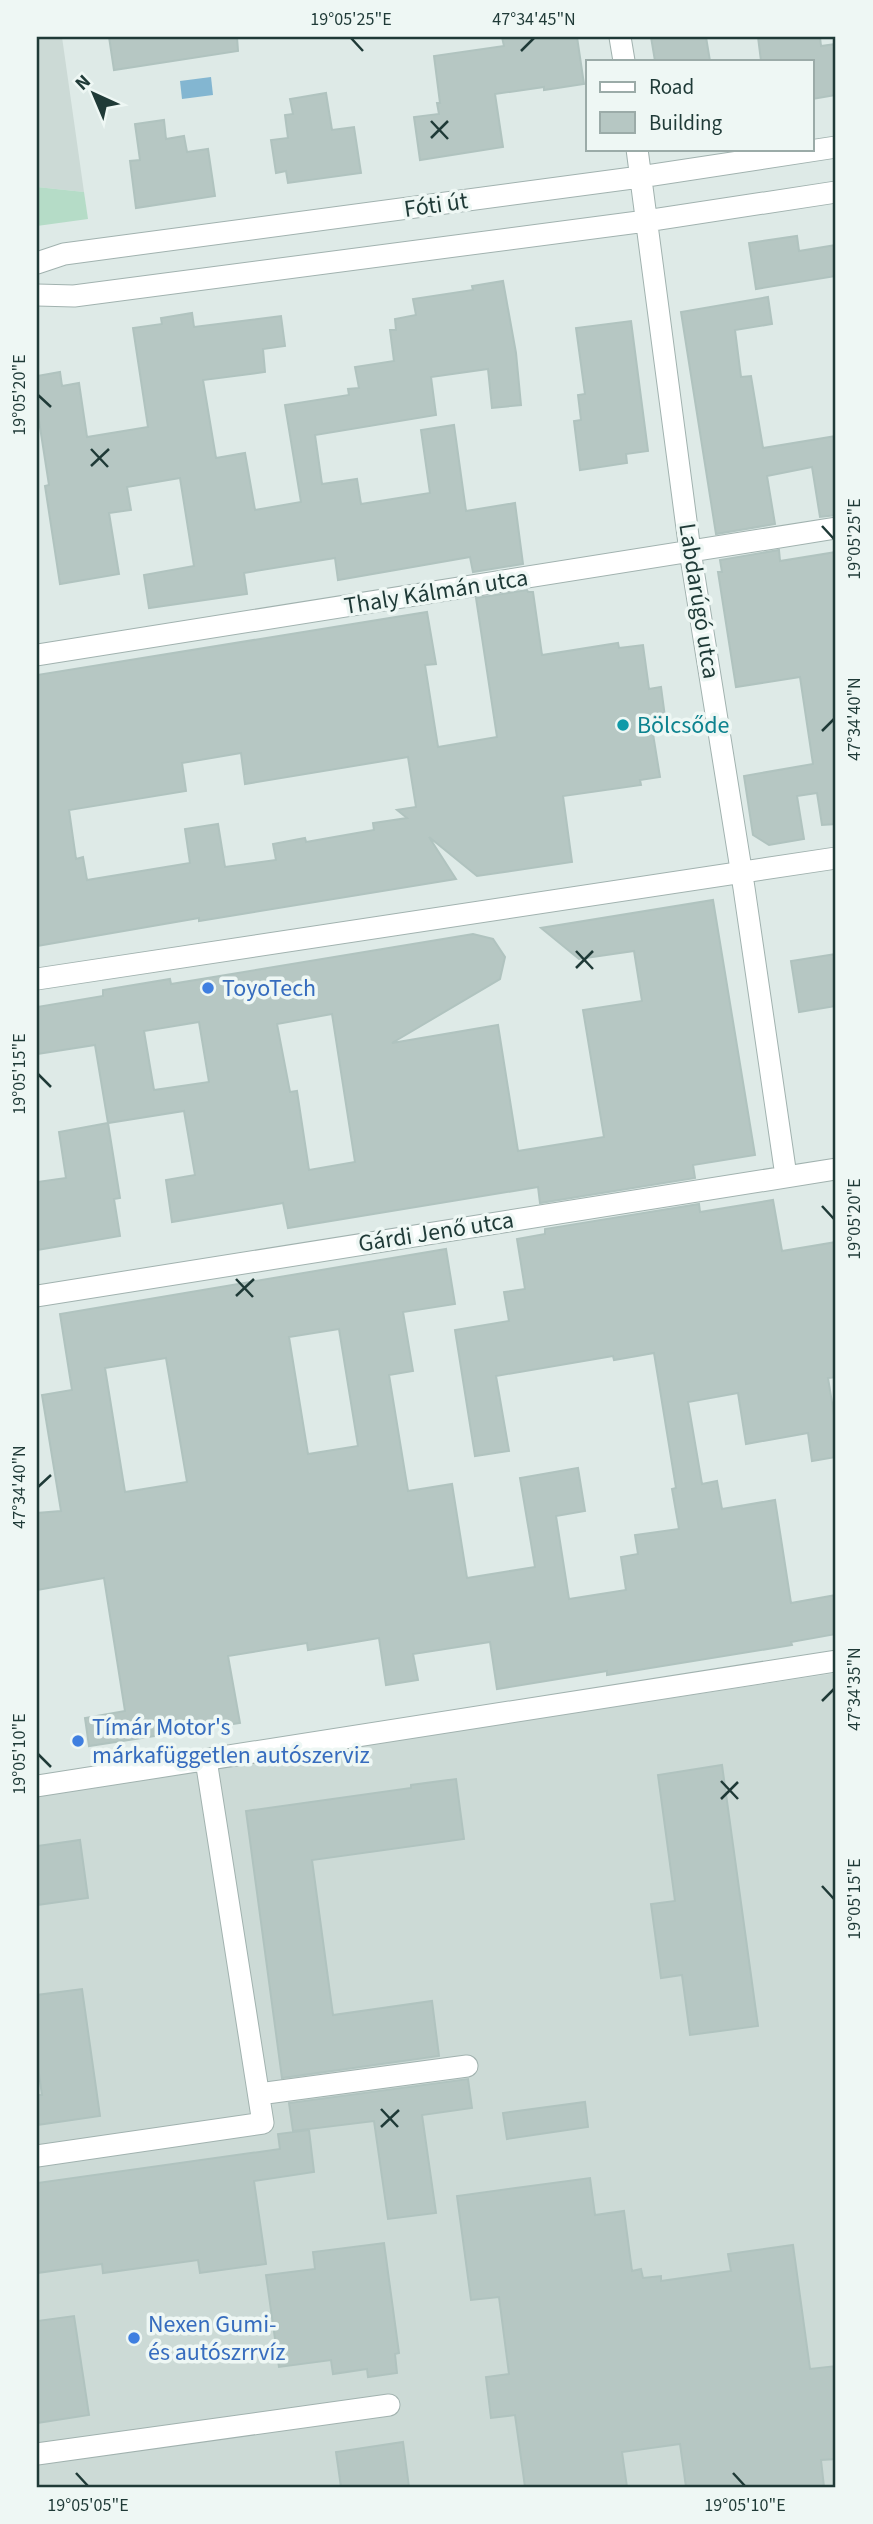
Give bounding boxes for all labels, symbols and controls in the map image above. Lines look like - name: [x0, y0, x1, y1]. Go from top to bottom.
- text: 19°05'25"E: [310, 7, 392, 32]
- text: 47°34'45"N: [492, 7, 576, 32]
- north arrow: [60, 60, 130, 130]
- legend: [586, 60, 814, 150]
- text: N: [69, 69, 97, 97]
- text: Road: [649, 72, 694, 102]
- text: Building: [649, 108, 723, 138]
- street label: Fóti út: [402, 183, 470, 227]
- text: 19°05'20"E: [7, 354, 32, 436]
- text: 19°05'25"E: [842, 498, 867, 580]
- street label: Labdarúgó utca: [669, 521, 729, 681]
- street label: Thaly Kálmán utca: [341, 560, 531, 624]
- text: 47°34'40"N: [842, 677, 867, 761]
- place label: Bölcsőde: [637, 708, 729, 743]
- marker: Bölcsőde: [615, 717, 631, 733]
- place label: ToyoTech: [222, 971, 316, 1006]
- marker: ToyoTech: [200, 980, 216, 996]
- text: 19°05'15"E: [7, 1033, 32, 1115]
- text: 19°05'20"E: [842, 1178, 867, 1260]
- street label: Gárdi Jenő utca: [356, 1202, 516, 1262]
- text: 47°34'40"N: [7, 1445, 32, 1529]
- text: 47°34'35"N: [842, 1647, 867, 1731]
- place label: Tímár Motor's márkafüggetlen autószerviz: [92, 1710, 370, 1773]
- text: 19°05'10"E: [7, 1713, 32, 1795]
- marker: Tímár Motor's márkafüggetlen autószerviz: [70, 1733, 86, 1749]
- text: 19°05'15"E: [842, 1858, 867, 1940]
- place label: Nexen Gumi- és autószrrvíz: [148, 2307, 285, 2370]
- marker: Nexen Gumi- és autószrrvíz: [126, 2330, 142, 2346]
- text: 19°05'05"E: [47, 2493, 129, 2518]
- text: 19°05'10"E: [704, 2493, 786, 2518]

